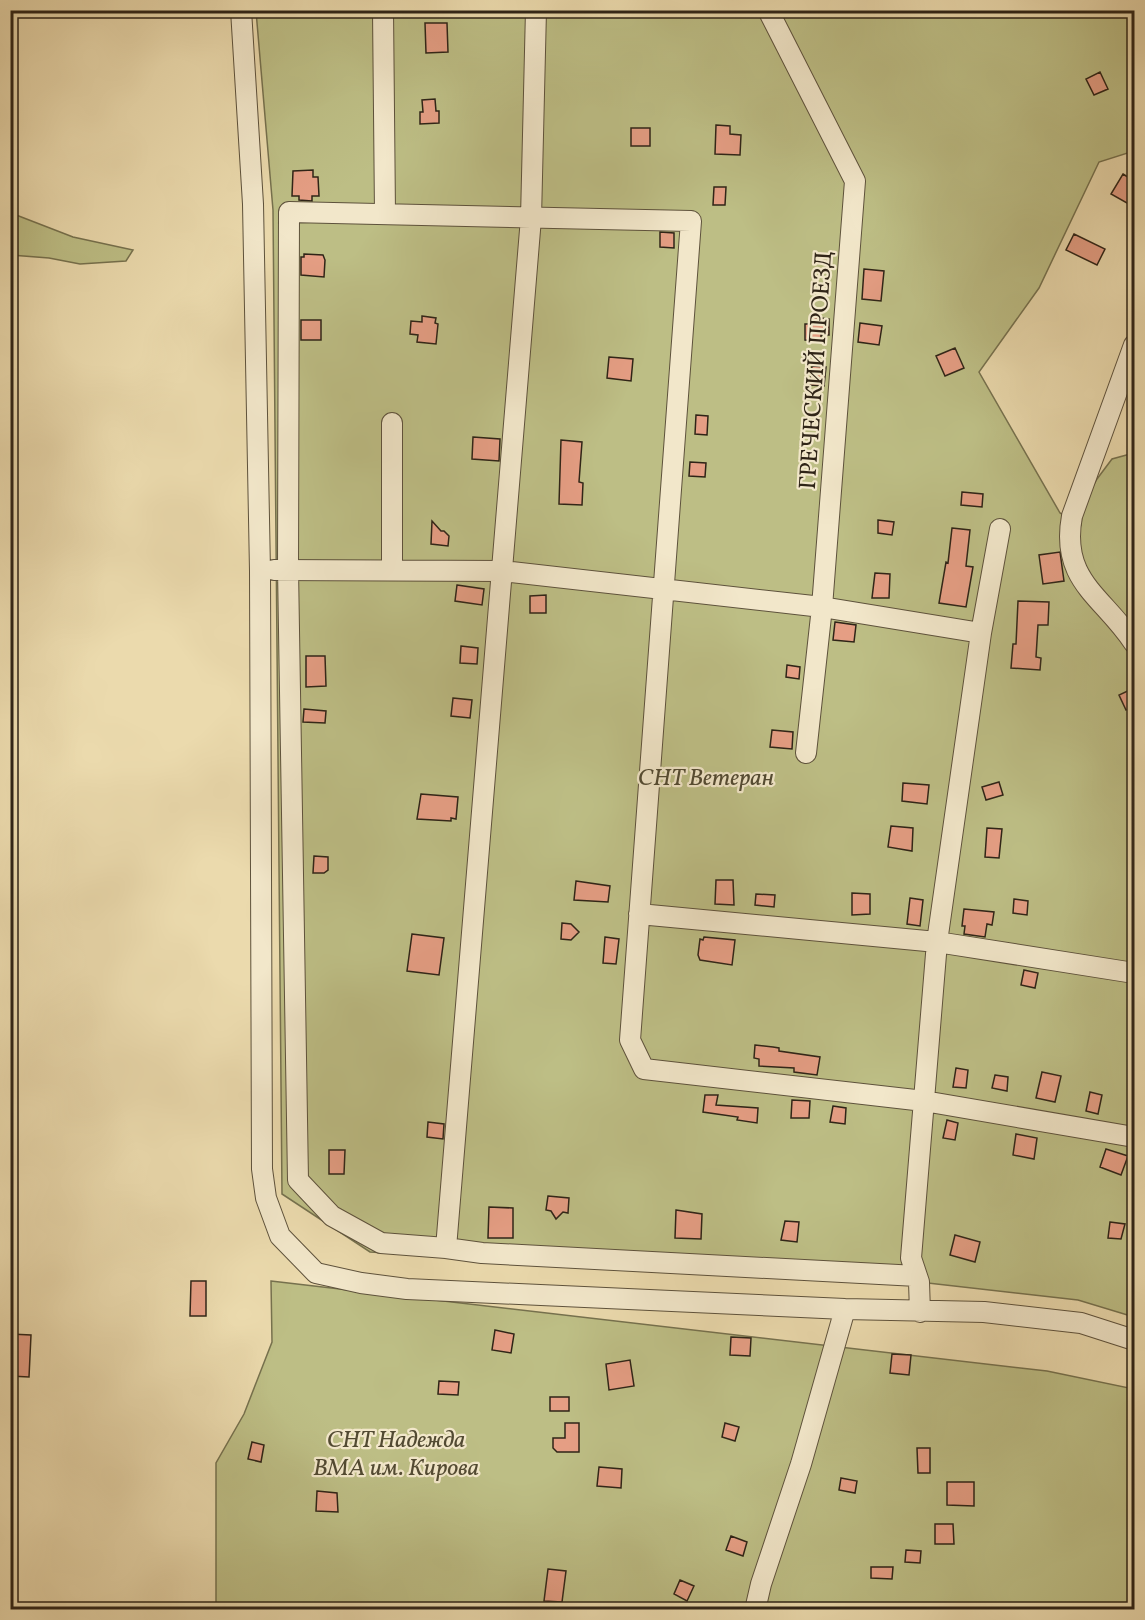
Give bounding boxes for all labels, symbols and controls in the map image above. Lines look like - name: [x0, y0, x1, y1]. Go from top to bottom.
- street label: ГРЕЧЕСКИЙ ПРОЕЗД: [792, 250, 842, 491]
- park label: СНТ Ветеран: [638, 762, 774, 796]
- park label: СНТ Надежда ВМА им. Кирова: [313, 1424, 479, 1486]

